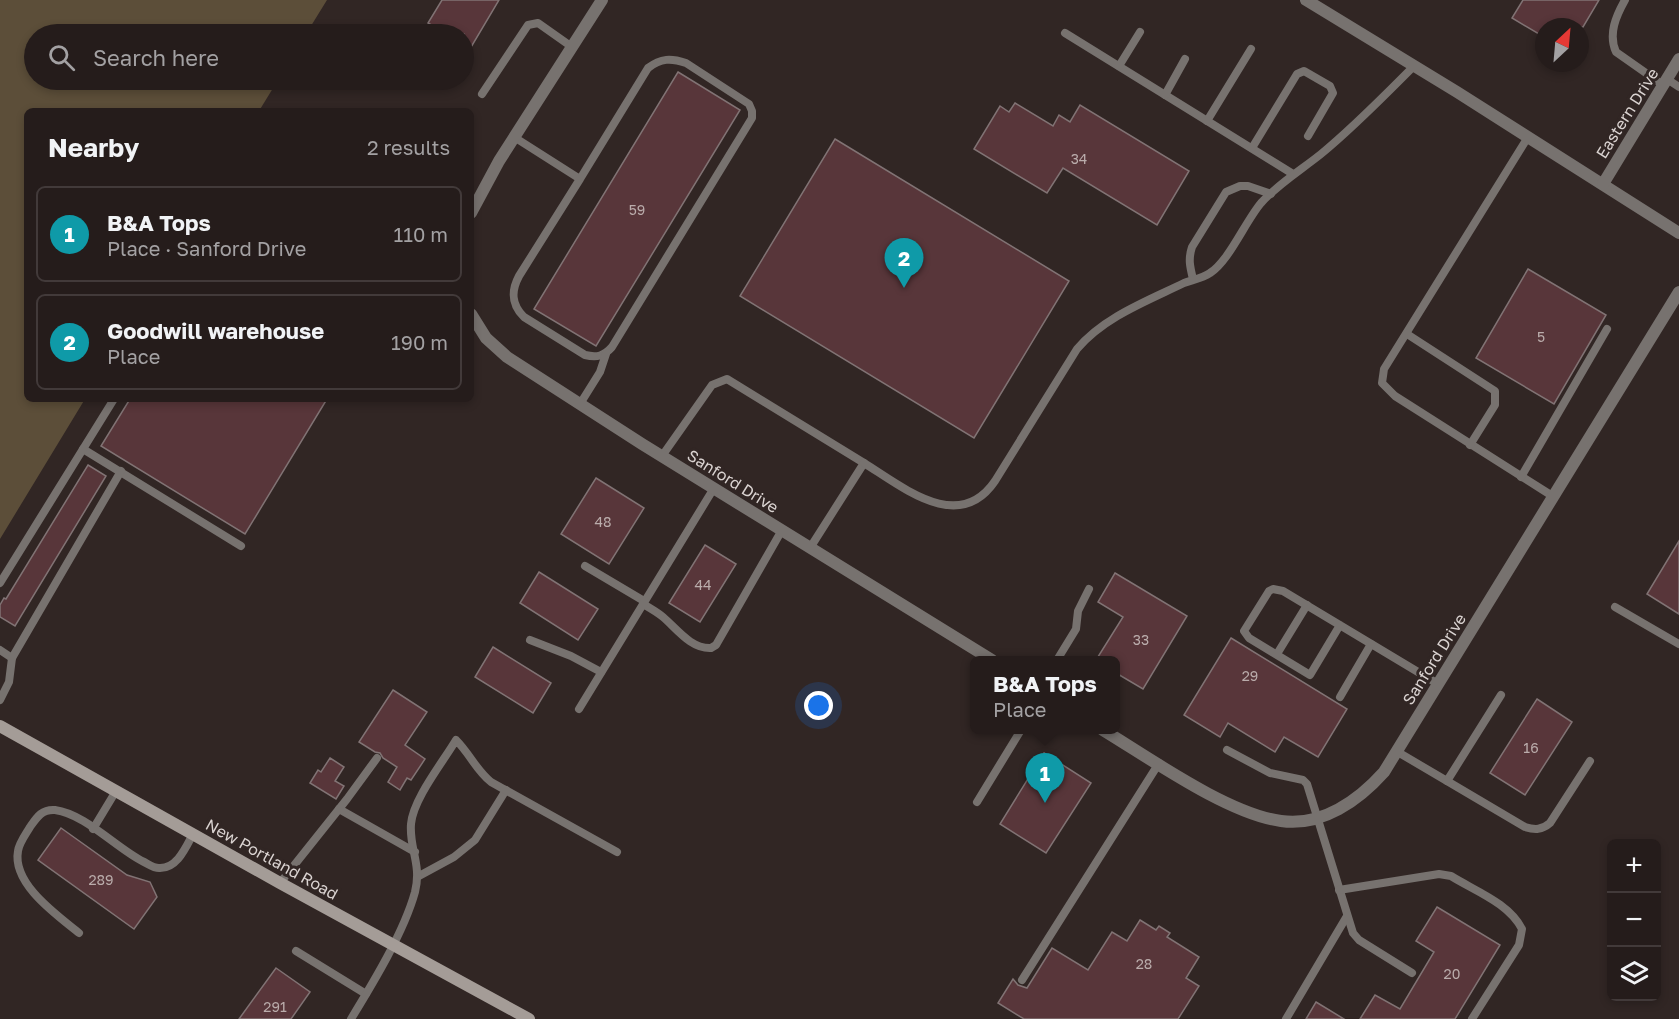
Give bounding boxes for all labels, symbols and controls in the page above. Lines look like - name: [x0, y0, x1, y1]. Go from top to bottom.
- north arrow: [1535, 18, 1589, 72]
- search box: [24, 24, 474, 90]
- icon: search: [45, 41, 78, 74]
- text: Search here: [93, 44, 219, 71]
- street label: Eastern Drive: [1591, 64, 1663, 162]
- text: Nearby: [48, 132, 139, 163]
- text: 2 results: [367, 135, 450, 159]
- house number: 34: [1071, 150, 1087, 167]
- house number: 59: [629, 201, 645, 218]
- text: B&A Tops: [107, 209, 211, 236]
- text: 1: [64, 222, 75, 246]
- text: 110 m: [394, 222, 448, 246]
- text: Place · Sanford Drive: [107, 236, 306, 260]
- pin: 2: [884, 238, 924, 288]
- text: Goodwill warehouse: [107, 317, 324, 344]
- house number: 5: [1537, 328, 1545, 345]
- text: 2: [63, 330, 76, 354]
- text: 190 m: [391, 330, 448, 354]
- text: Place: [107, 344, 160, 368]
- street label: Sanford Drive: [684, 445, 782, 517]
- house number: 48: [594, 513, 612, 530]
- house number: 44: [694, 576, 712, 593]
- street label: Sanford Drive: [1398, 610, 1470, 708]
- house number: 33: [1133, 631, 1149, 648]
- popup: [970, 656, 1120, 734]
- house number: 29: [1242, 667, 1258, 684]
- text: B&A Tops: [993, 670, 1097, 697]
- your location: [804, 691, 833, 720]
- text: Place: [993, 697, 1046, 721]
- house number: 16: [1523, 739, 1539, 756]
- pin: 1: [1026, 754, 1064, 803]
- street label: New Portland Road: [202, 814, 342, 904]
- map controls: [1607, 839, 1661, 1001]
- button: +: [1607, 839, 1661, 893]
- house number: 289: [88, 871, 114, 888]
- button: −: [1607, 893, 1661, 947]
- button: layers: [1607, 947, 1661, 1001]
- house number: 28: [1136, 955, 1152, 972]
- house number: 20: [1444, 965, 1460, 982]
- house number: 291: [263, 998, 287, 1015]

